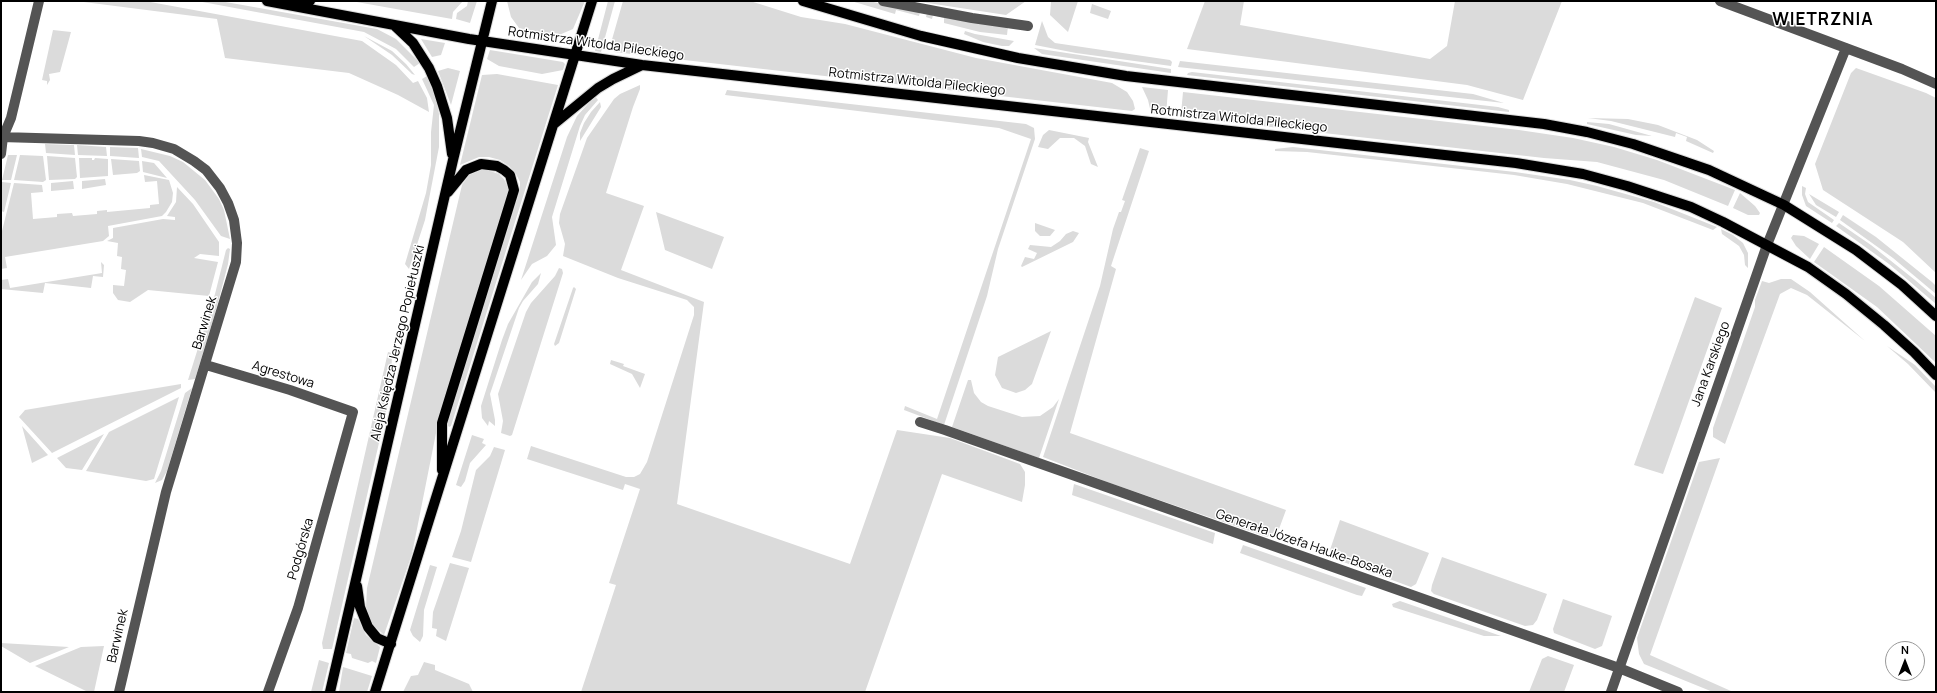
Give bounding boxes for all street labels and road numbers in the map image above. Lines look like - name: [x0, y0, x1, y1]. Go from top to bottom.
- street label: Rotmistrza Witolda Pileckiego: [507, 24, 685, 64]
- street label: Rotmistrza Witolda Pileckiego: [828, 65, 1006, 99]
- street label: Rotmistrza Witolda Pileckiego: [1150, 102, 1328, 136]
- street label: Aleja Księdza Jerzego Popiełuszki: [368, 243, 428, 443]
- street label: Barwinek: [190, 295, 220, 351]
- street label: Jana Karskiego: [1688, 319, 1734, 409]
- street label: Agrestowa: [250, 358, 316, 392]
- street label: Generała Józefa Hauke-Bosaka: [1213, 506, 1395, 582]
- street label: Podgórska: [285, 516, 317, 582]
- street label: Barwinek: [104, 608, 132, 664]

